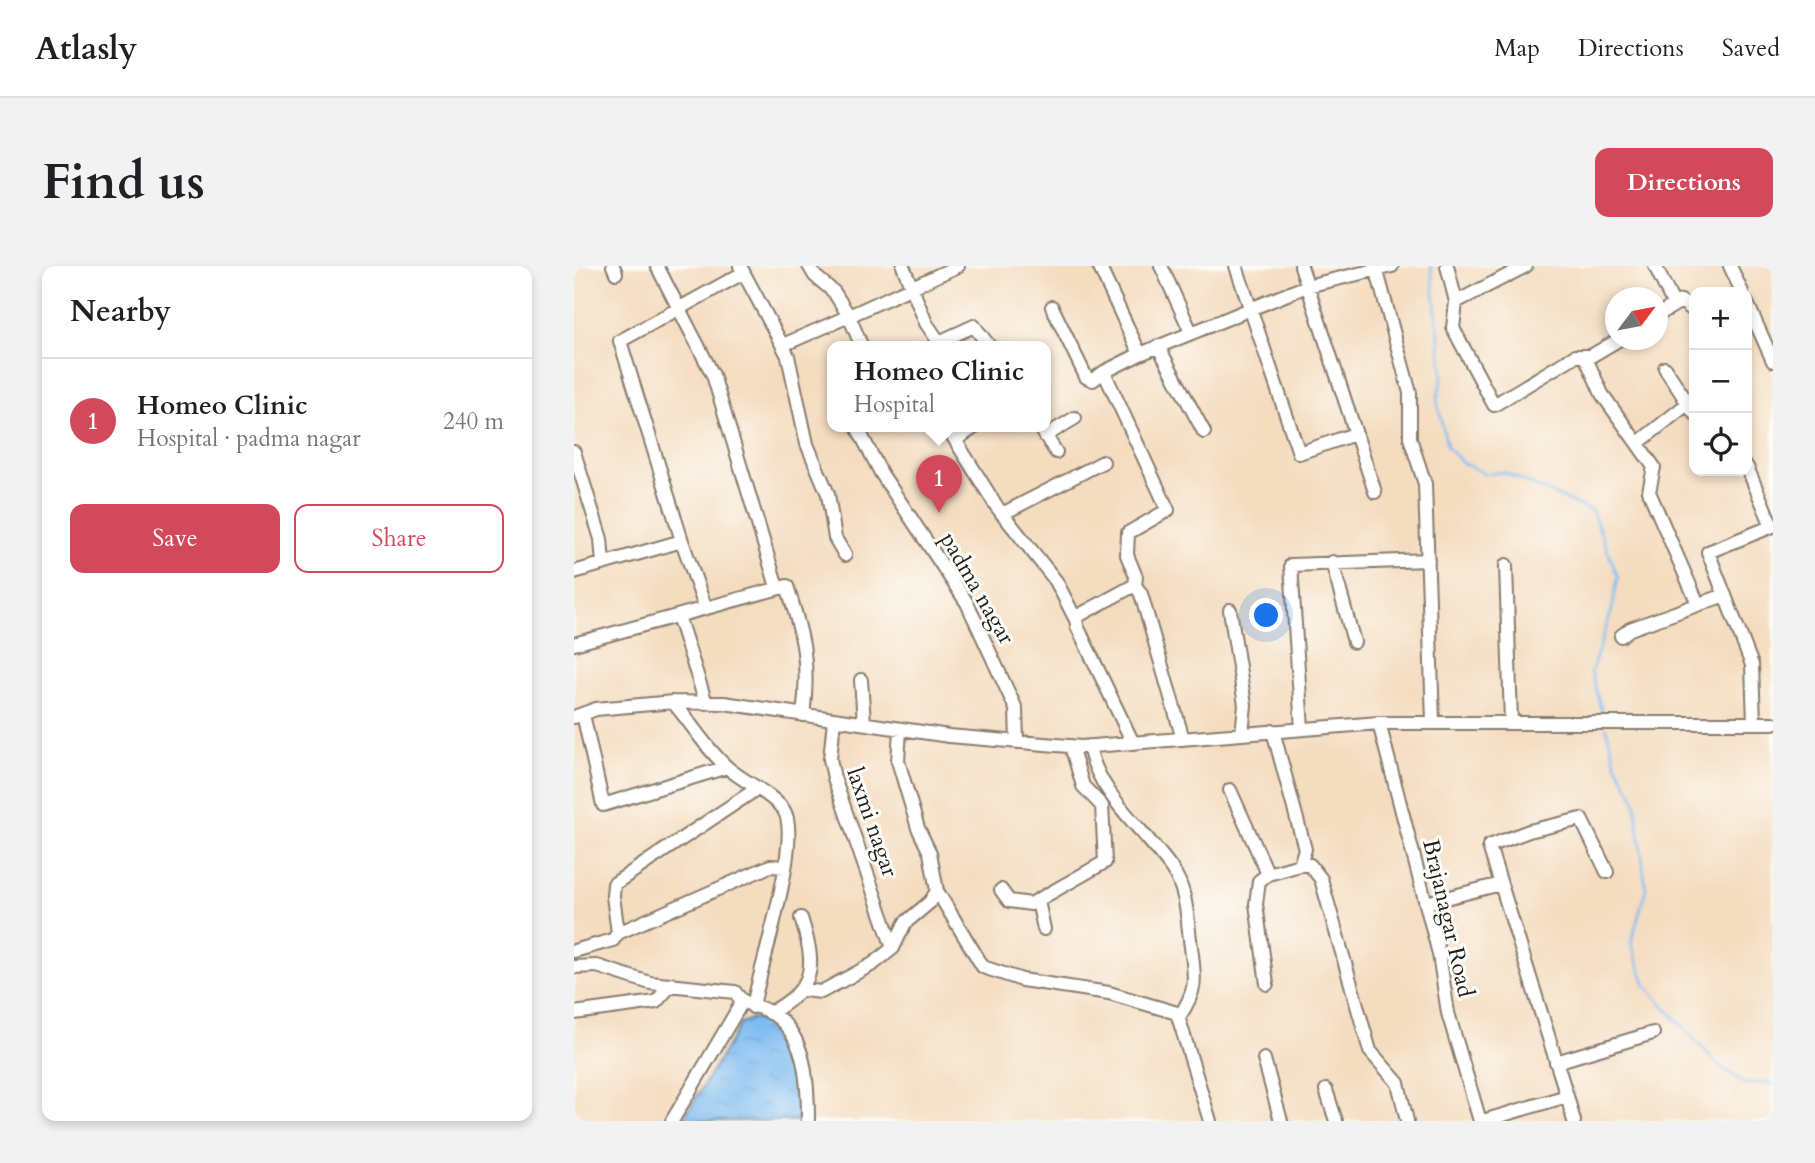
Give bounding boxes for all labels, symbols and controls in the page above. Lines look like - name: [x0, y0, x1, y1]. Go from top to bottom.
- text: Atlasly: [35, 26, 137, 71]
- text: Map: [1494, 32, 1540, 65]
- text: Directions: [1578, 32, 1684, 65]
- text: Saved: [1722, 32, 1780, 65]
- button: Directions: [1595, 148, 1773, 217]
- text: Find us: [42, 149, 205, 216]
- north arrow: [1605, 287, 1668, 350]
- map controls: [1689, 287, 1752, 476]
- button: +: [1689, 287, 1752, 350]
- text: Nearby: [70, 291, 171, 332]
- popup: [827, 341, 1051, 432]
- button: −: [1689, 350, 1752, 413]
- text: Homeo Clinic: [854, 354, 1024, 389]
- text: Homeo Clinic: [137, 388, 308, 423]
- text: Hospital: [854, 389, 935, 420]
- text: 1: [87, 406, 99, 437]
- text: 240 m: [443, 406, 504, 437]
- button: locate: [1689, 413, 1752, 476]
- text: Hospital · padma nagar: [137, 423, 361, 454]
- pin: 1: [916, 455, 962, 513]
- button: Save: [70, 504, 280, 573]
- button: Share: [294, 504, 504, 573]
- street label: padma nagar: [933, 527, 1022, 650]
- your location: [1249, 598, 1283, 632]
- street label: laxmi nagar: [839, 763, 906, 881]
- street label: Brajanagar Road: [1415, 836, 1482, 1001]

